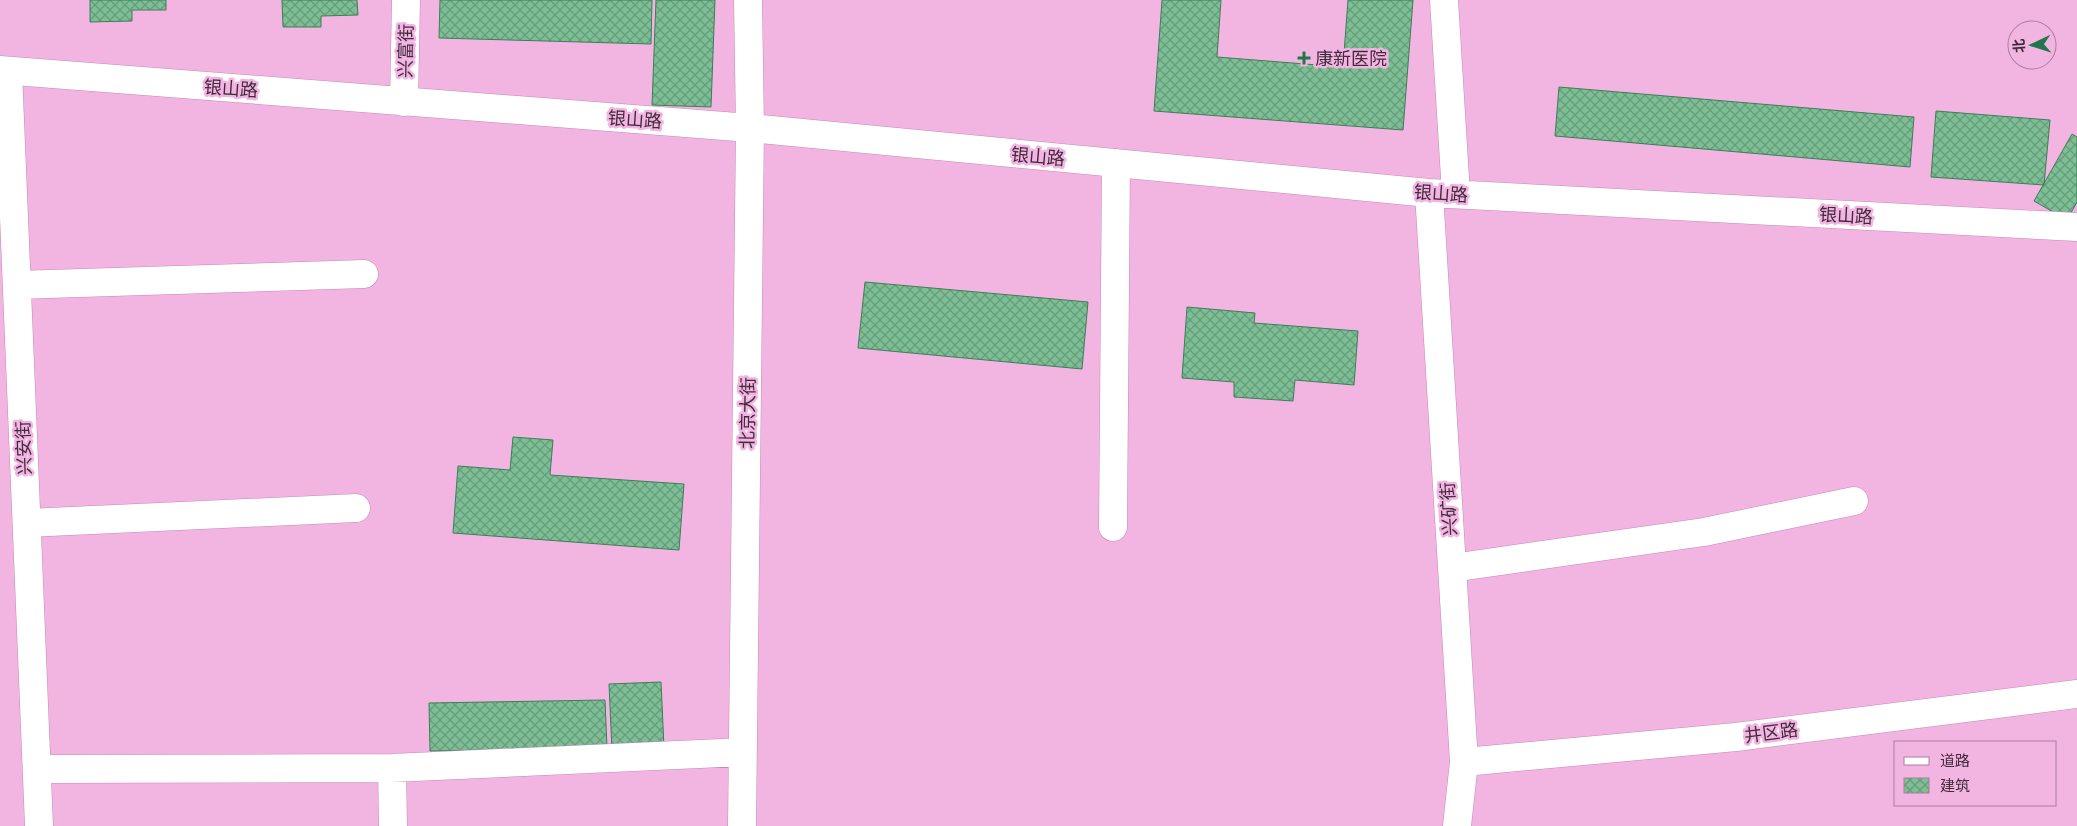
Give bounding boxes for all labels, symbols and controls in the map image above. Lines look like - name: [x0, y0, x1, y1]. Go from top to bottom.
- north arrow: [2007, 20, 2057, 70]
- street label: 兴富街: [394, 24, 416, 78]
- text: 北: [2010, 38, 2028, 54]
- place label: 康新医院: [1315, 47, 1387, 69]
- marker: 康新医院: [1297, 51, 1311, 65]
- street label: 银山路: [203, 75, 259, 101]
- street label: 银山路: [607, 106, 663, 132]
- street label: 银山路: [1010, 143, 1066, 169]
- street label: 银山路: [1413, 180, 1469, 206]
- street label: 银山路: [1818, 203, 1874, 227]
- street label: 北京大街: [735, 377, 759, 449]
- street label: 兴安街: [11, 421, 35, 475]
- street label: 兴矿街: [1436, 481, 1460, 537]
- street label: 井区路: [1743, 718, 1799, 746]
- legend: [1894, 741, 2057, 806]
- text: 道路: [1940, 751, 1970, 769]
- text: 建筑: [1940, 776, 1970, 794]

